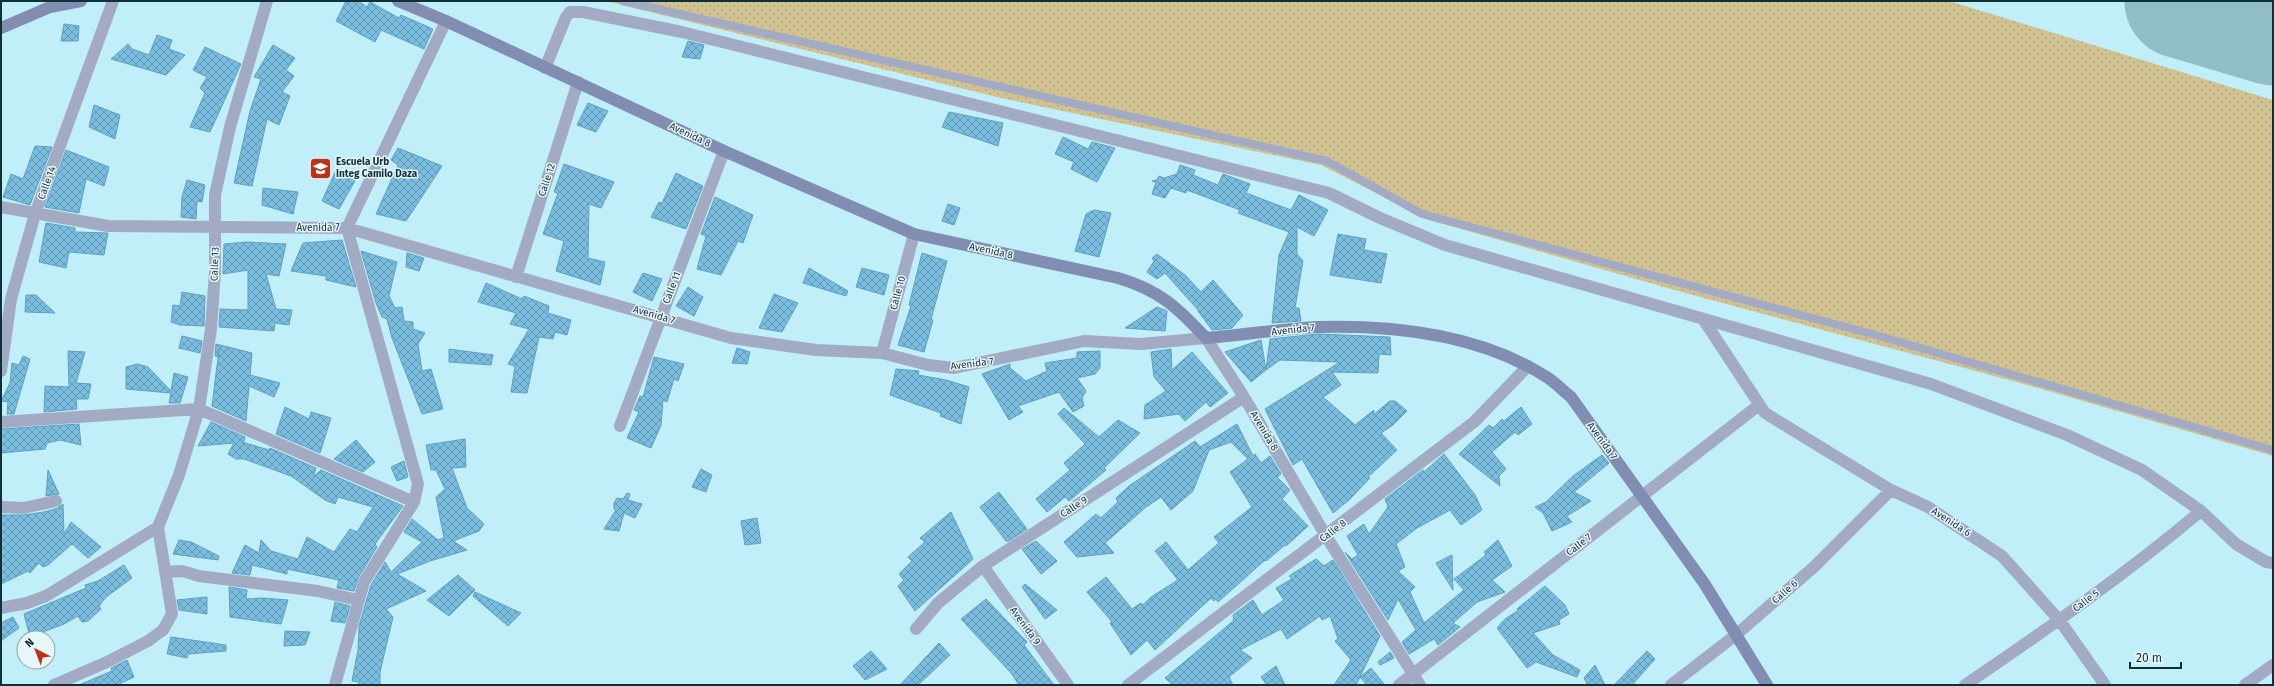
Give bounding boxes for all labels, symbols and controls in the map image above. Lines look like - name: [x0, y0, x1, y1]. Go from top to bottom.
- street label: Avenida 8: [667, 120, 713, 150]
- school or university icon: Escuela Urb Integ Camilo Daza: [308, 155, 334, 181]
- place label: Escuela Urb Integ Camilo Daza: [336, 156, 418, 180]
- street label: Calle 12: [536, 162, 558, 198]
- street label: Calle 14: [35, 164, 59, 201]
- street label: Avenida 7: [296, 222, 340, 234]
- street label: Avenida 8: [968, 241, 1014, 262]
- street label: Calle 13: [208, 247, 222, 281]
- street label: Calle 11: [660, 270, 684, 306]
- street label: Calle 10: [888, 274, 908, 311]
- street label: Avenida 7: [632, 303, 677, 327]
- street label: Avenida 7: [1271, 322, 1316, 338]
- street label: Avenida 7: [950, 355, 995, 373]
- street label: Avenida 8: [1247, 409, 1281, 454]
- street label: Avenida 7: [1584, 420, 1620, 462]
- street label: Calle 9: [1058, 494, 1090, 520]
- street label: Avenida 6: [1929, 505, 1973, 539]
- street label: Calle 8: [1317, 517, 1349, 545]
- street label: Calle 7: [1564, 531, 1595, 559]
- street label: Calle 6: [1770, 578, 1800, 606]
- street label: Calle 5: [2071, 587, 2101, 615]
- street label: Avenida 9: [1007, 605, 1043, 647]
- north arrow: [16, 630, 56, 670]
- text: N: [23, 636, 37, 650]
- scale bar: [2130, 644, 2181, 670]
- text: 20 m: [2136, 651, 2162, 665]

